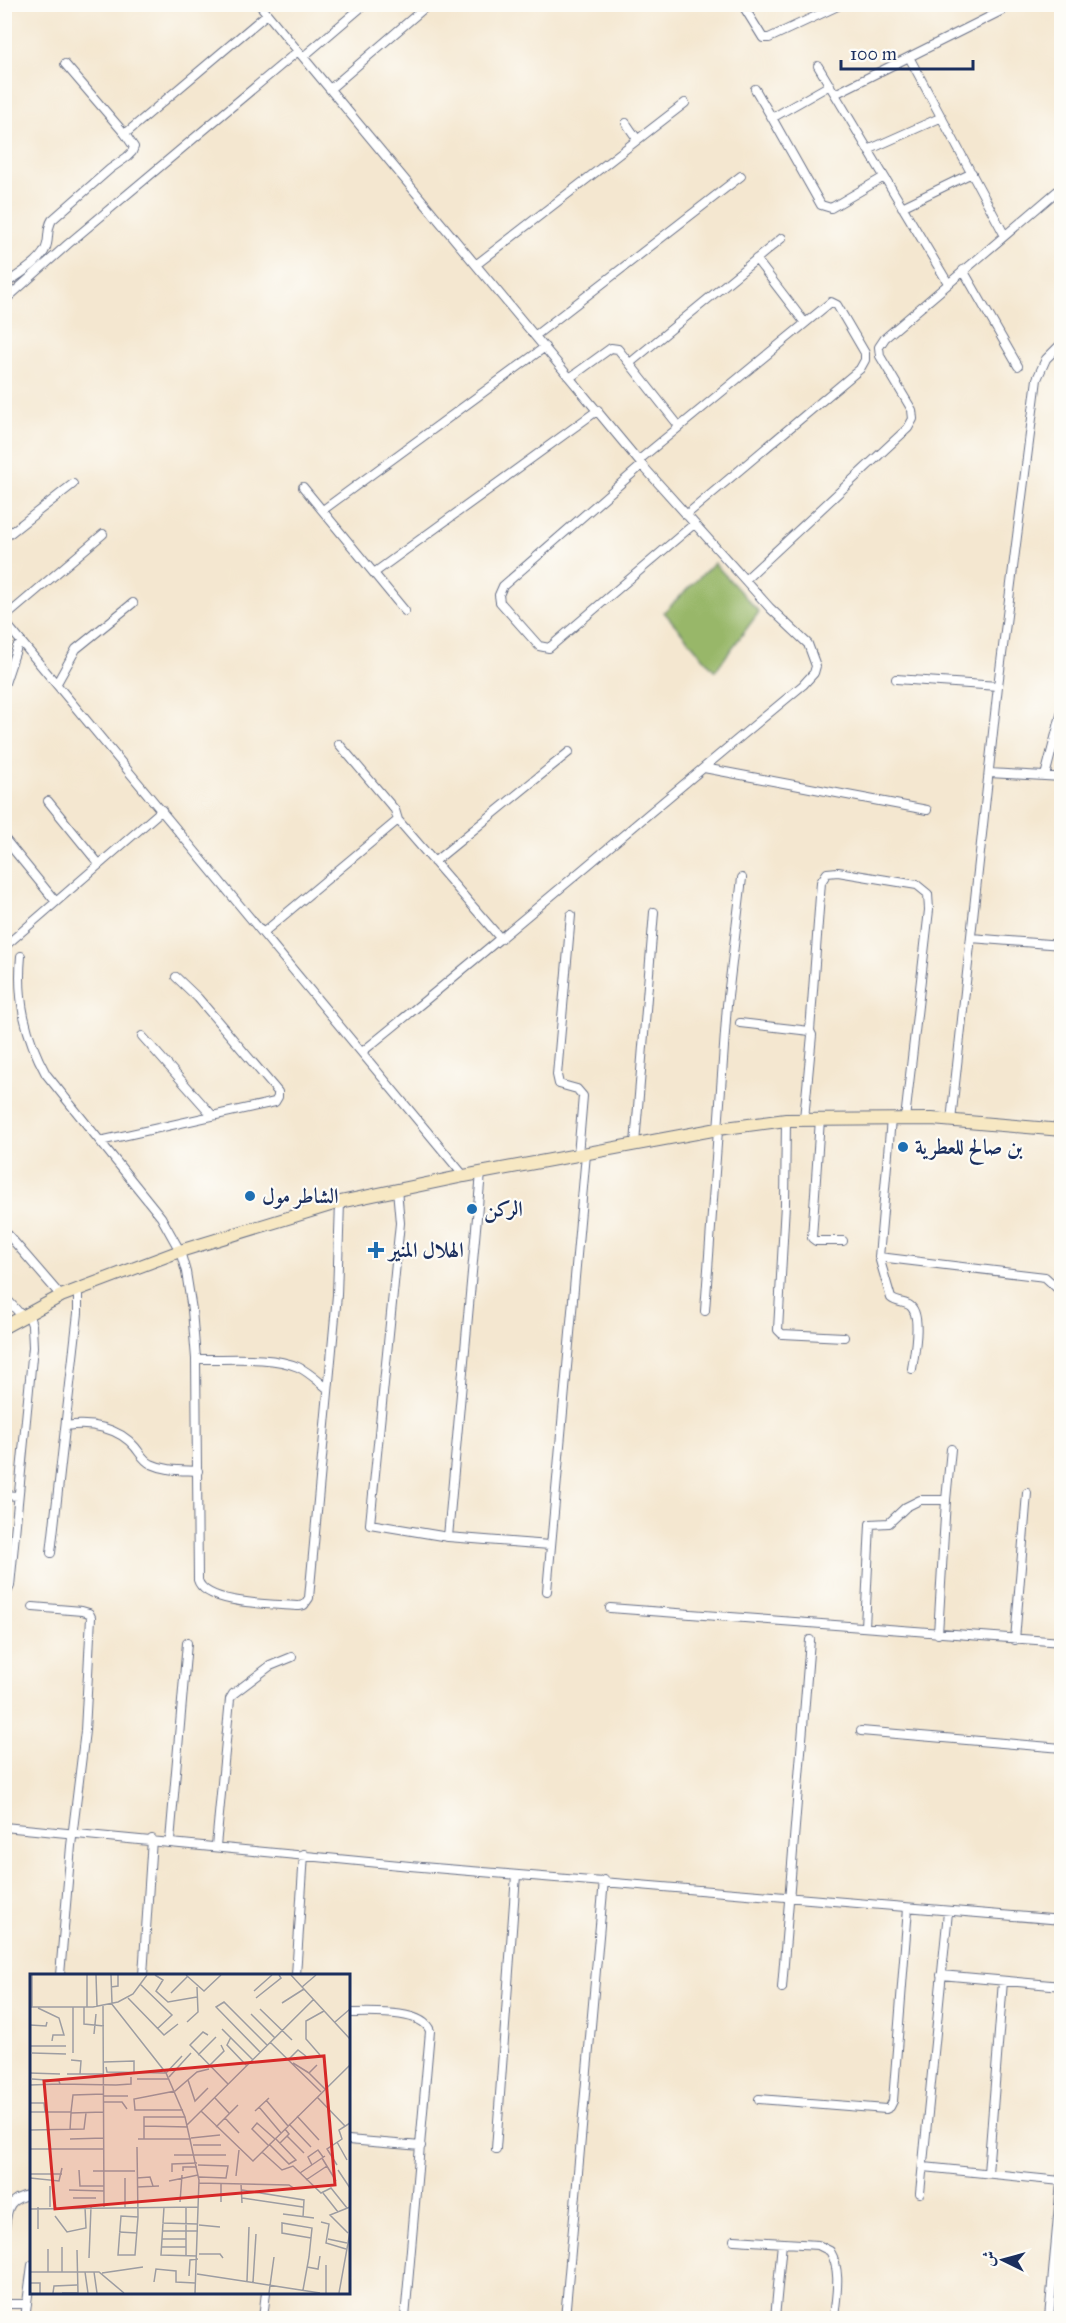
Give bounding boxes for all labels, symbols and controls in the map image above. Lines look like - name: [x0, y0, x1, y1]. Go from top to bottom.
- scale bar: [841, 33, 973, 71]
- text: 100 m: [850, 43, 897, 65]
- place label: بن صالح للعطرية: [915, 1134, 1023, 1165]
- marker: بن صالح للعطرية: [896, 1140, 910, 1154]
- place label: الشاطر مول: [262, 1183, 339, 1210]
- marker: الشاطر مول: [243, 1189, 257, 1203]
- place label: الركن: [484, 1196, 523, 1223]
- marker: الركن: [465, 1202, 479, 1216]
- place label: الهلال المنير: [387, 1237, 464, 1263]
- marker: الهلال المنير: [367, 1241, 385, 1259]
- inset map: [30, 1974, 350, 2293]
- north arrow: [973, 2230, 1033, 2290]
- text: ش: [978, 2250, 999, 2267]

